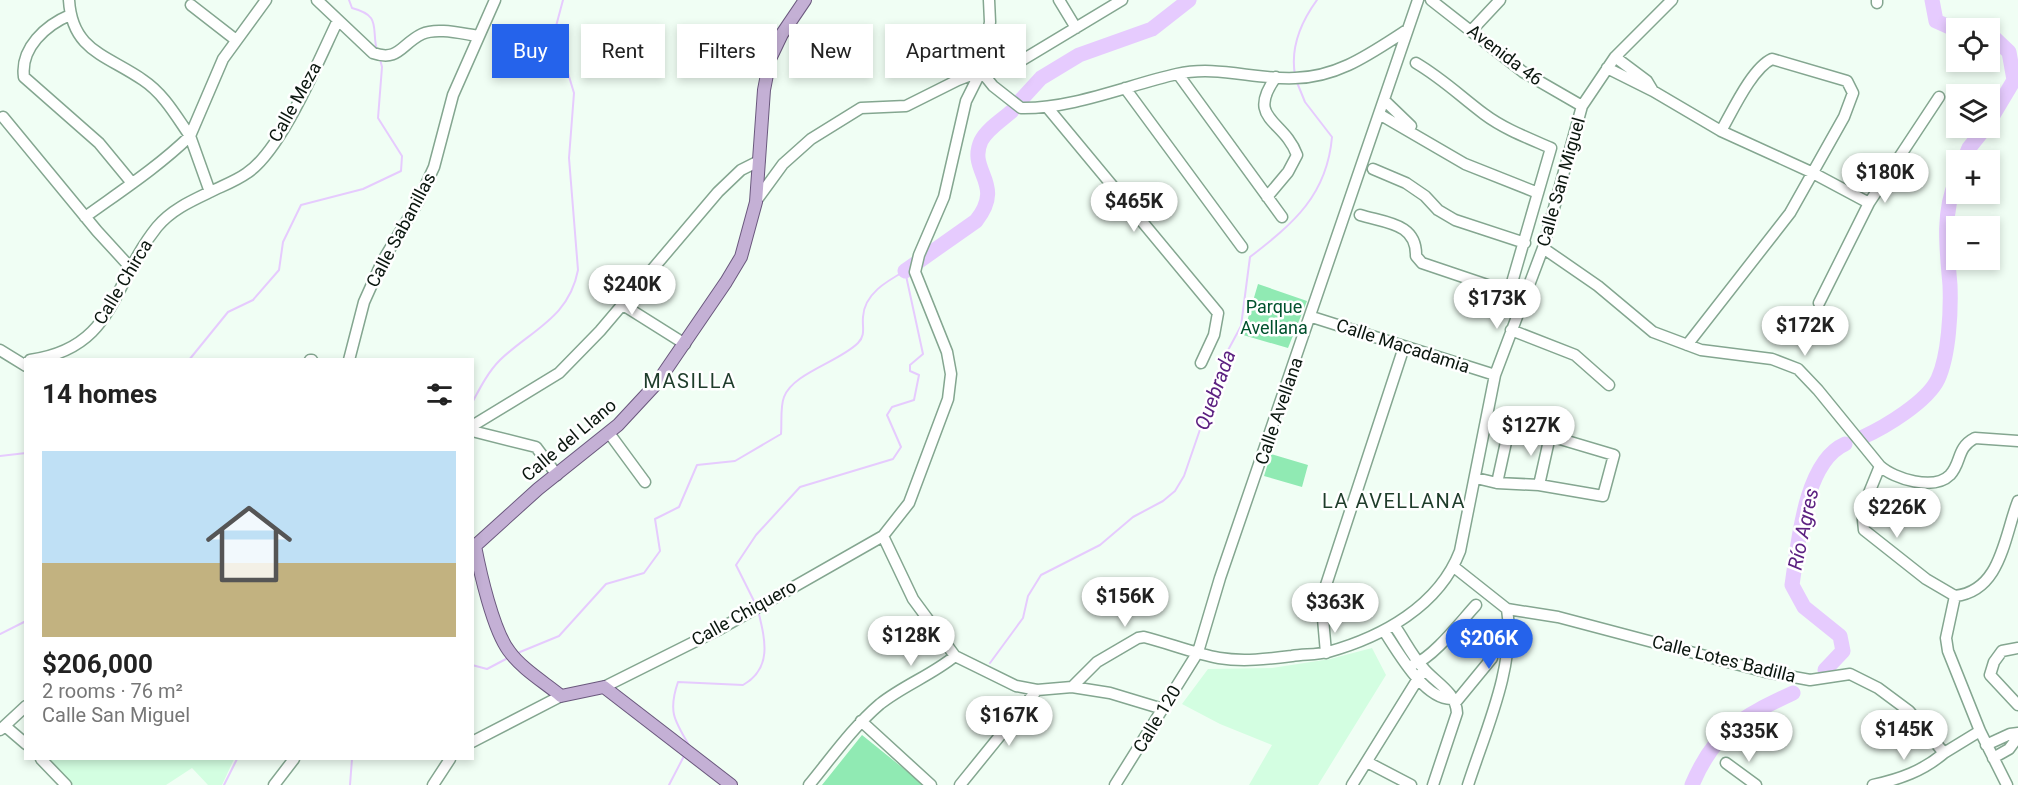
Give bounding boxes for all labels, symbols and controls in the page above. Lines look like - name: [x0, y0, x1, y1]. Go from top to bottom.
- map controls: [1946, 18, 2000, 270]
- button: locate: [1946, 18, 2000, 72]
- street label: Avenida 46: [1464, 20, 1547, 90]
- chip: Buy: [492, 24, 569, 78]
- chip: Rent: [581, 24, 665, 78]
- chip: Filters: [677, 24, 777, 78]
- chip: New: [789, 24, 873, 78]
- chip: Apartment: [885, 24, 1026, 78]
- street label: Calle Meza: [264, 58, 325, 145]
- button: layers: [1946, 84, 2000, 138]
- street label: Calle San Miguel: [1532, 115, 1589, 249]
- button: +: [1946, 150, 2000, 204]
- pin: $180K: [1843, 153, 1927, 204]
- text: $180K: [1856, 160, 1914, 184]
- street label: Calle Sabanillas: [362, 169, 440, 291]
- pin: $465K: [1092, 182, 1176, 233]
- text: $465K: [1105, 189, 1163, 213]
- button: −: [1946, 216, 2000, 270]
- street label: Calle Chirca: [89, 235, 156, 328]
- pin: $240K: [590, 265, 674, 316]
- text: $240K: [603, 272, 661, 296]
- pin: $173K: [1455, 279, 1539, 330]
- text: $173K: [1468, 286, 1526, 310]
- park label: Parque Avellana: [1240, 296, 1308, 338]
- pin: $172K: [1763, 306, 1847, 357]
- text: $172K: [1776, 313, 1834, 337]
- street label: Calle Macadamia: [1334, 314, 1472, 377]
- water label: Quebrada: [1189, 347, 1241, 433]
- street label: Calle Avellana: [1250, 354, 1307, 467]
- district label: MASILLA: [643, 369, 737, 393]
- icon: filters: [423, 378, 456, 411]
- text: 14 homes: [42, 379, 157, 409]
- street label: Calle del Llano: [517, 394, 620, 485]
- pin: $127K: [1489, 406, 1573, 457]
- text: $127K: [1502, 413, 1560, 437]
- water label: Río Agres: [1783, 486, 1823, 572]
- pin: $226K: [1855, 488, 1939, 539]
- district label: LA AVELLANA: [1322, 489, 1466, 513]
- icon: home: [195, 490, 303, 598]
- text: $226K: [1868, 495, 1926, 519]
- street label: Calle Chiquero: [688, 575, 800, 650]
- pin: $156K: [1083, 577, 1167, 628]
- pin: $363K: [1293, 583, 1377, 634]
- text: $156K: [1096, 584, 1154, 608]
- text: $363K: [1306, 590, 1364, 614]
- pin: $128K: [869, 616, 953, 667]
- pin: $206K: [1447, 619, 1531, 670]
- text: $128K: [882, 623, 940, 647]
- text: $206K: [1460, 626, 1518, 650]
- street label: Calle Lotes Badilla: [1650, 630, 1798, 687]
- text: $206,000: [42, 649, 153, 679]
- text: 2 rooms · 76 m²: [42, 679, 183, 703]
- street label: Calle 120: [1128, 681, 1185, 756]
- pin: $167K: [967, 696, 1051, 747]
- text: Calle San Miguel: [42, 703, 190, 727]
- text: $167K: [980, 703, 1038, 727]
- pin: $145K: [1862, 710, 1946, 761]
- pin: $335K: [1707, 712, 1791, 763]
- text: $145K: [1875, 717, 1933, 741]
- text: $335K: [1720, 719, 1778, 743]

